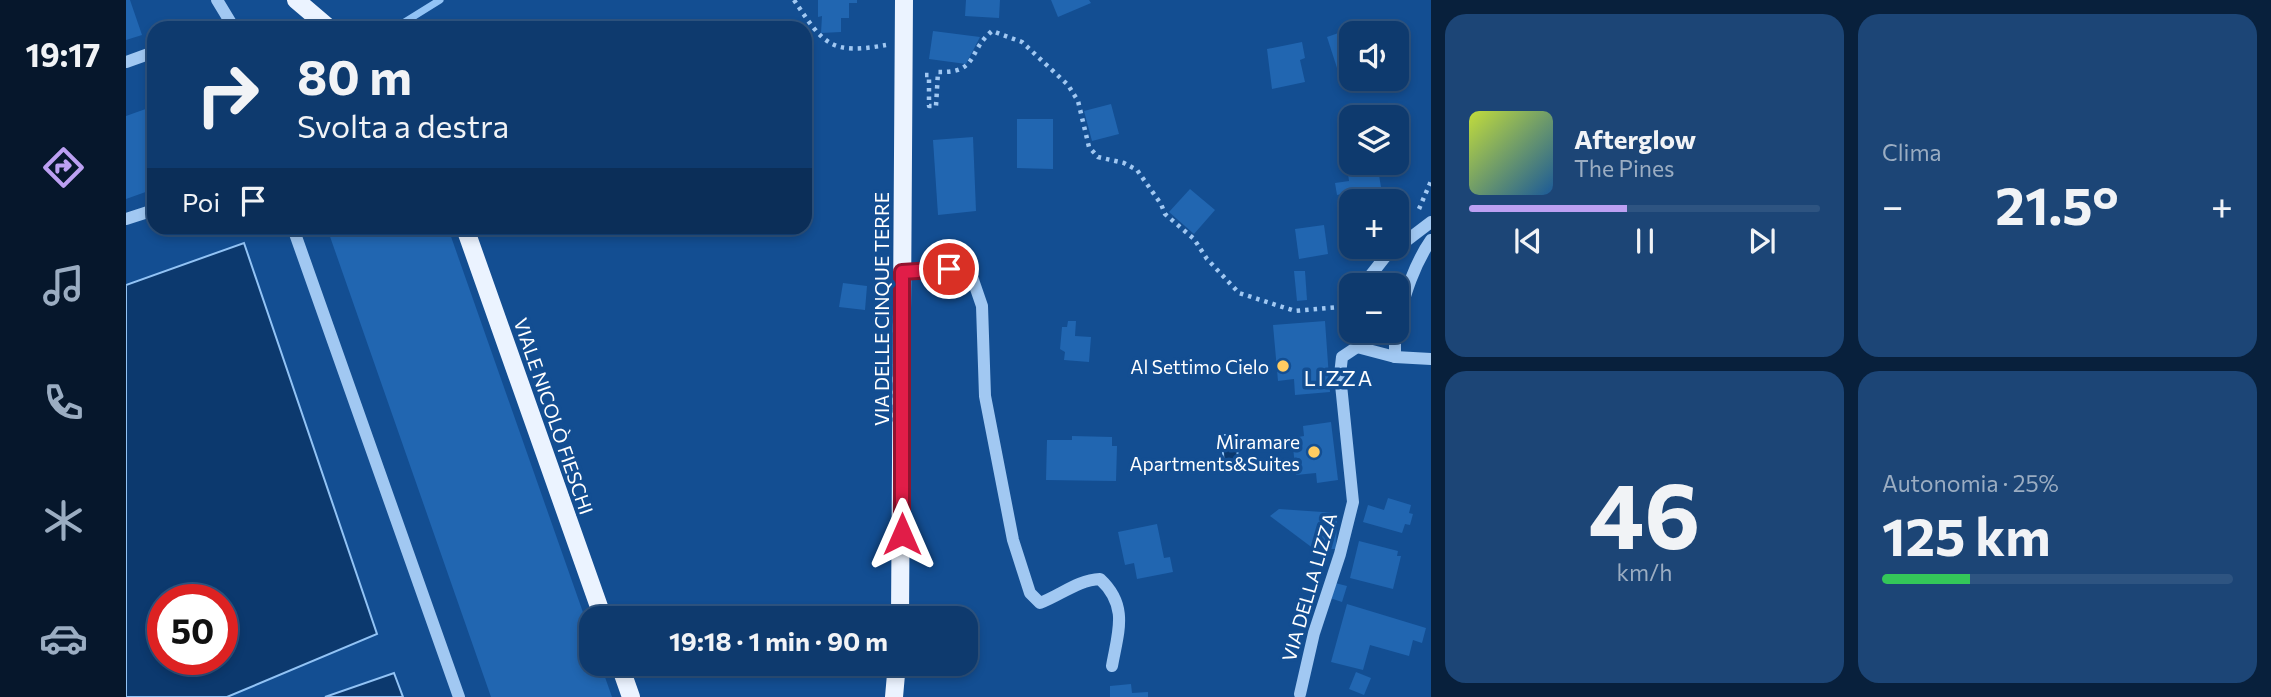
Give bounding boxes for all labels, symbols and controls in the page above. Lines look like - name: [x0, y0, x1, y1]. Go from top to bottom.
- map controls: [1339, 21, 1409, 343]
- button: sound: [1339, 21, 1409, 91]
- text: 19:17: [26, 34, 100, 74]
- text: 80 m: [297, 45, 412, 105]
- icon: right: [182, 49, 273, 140]
- text: Svolta a destra: [297, 105, 509, 145]
- button: layers: [1339, 105, 1409, 175]
- text: Afterglow: [1574, 123, 1696, 154]
- text: Clima: [1882, 138, 1942, 166]
- icon: directions: [39, 143, 88, 192]
- text: The Pines: [1574, 154, 1675, 182]
- text: 21.5°: [1995, 172, 2119, 236]
- text: −: [1882, 181, 1904, 228]
- text: +: [2211, 181, 2233, 228]
- icon: arrive: [234, 182, 272, 220]
- text: Poi: [182, 186, 220, 217]
- button: +: [1339, 189, 1409, 259]
- street label: VIA DELLE CINQUE TERRE: [870, 192, 893, 426]
- icon: previous: [1509, 222, 1547, 260]
- icon: pause: [1626, 222, 1664, 260]
- icon: next: [1743, 222, 1781, 260]
- pin: [919, 239, 979, 299]
- icon: arrive: [930, 250, 968, 288]
- icon: music: [39, 261, 88, 310]
- button: −: [1339, 273, 1409, 343]
- street label: VIALE NICOLÒ FIESCHI: [510, 314, 599, 517]
- place label: Al Settimo Cielo: [1130, 355, 1269, 378]
- marker: Al Settimo Cielo: [1275, 358, 1291, 374]
- district label: LIZZA: [1304, 365, 1374, 390]
- icon: phone: [39, 378, 88, 427]
- place label: Miramare Apartments&Suites: [1130, 430, 1300, 475]
- marker: Miramare Apartments&Suites: [1306, 444, 1322, 460]
- text: 46: [1589, 456, 1700, 568]
- text: Autonomia · 25%: [1882, 469, 2059, 497]
- icon: climate: [39, 496, 88, 545]
- position arrow: [865, 497, 939, 571]
- text: 125 km: [1882, 503, 2051, 567]
- street label: VIA DELLA LIZZA: [1277, 510, 1341, 664]
- text: km/h: [1617, 558, 1672, 586]
- speed limit sign: 50: [147, 584, 238, 675]
- icon: car: [39, 614, 88, 663]
- text: 19:18 · 1 min · 90 m: [669, 625, 888, 656]

